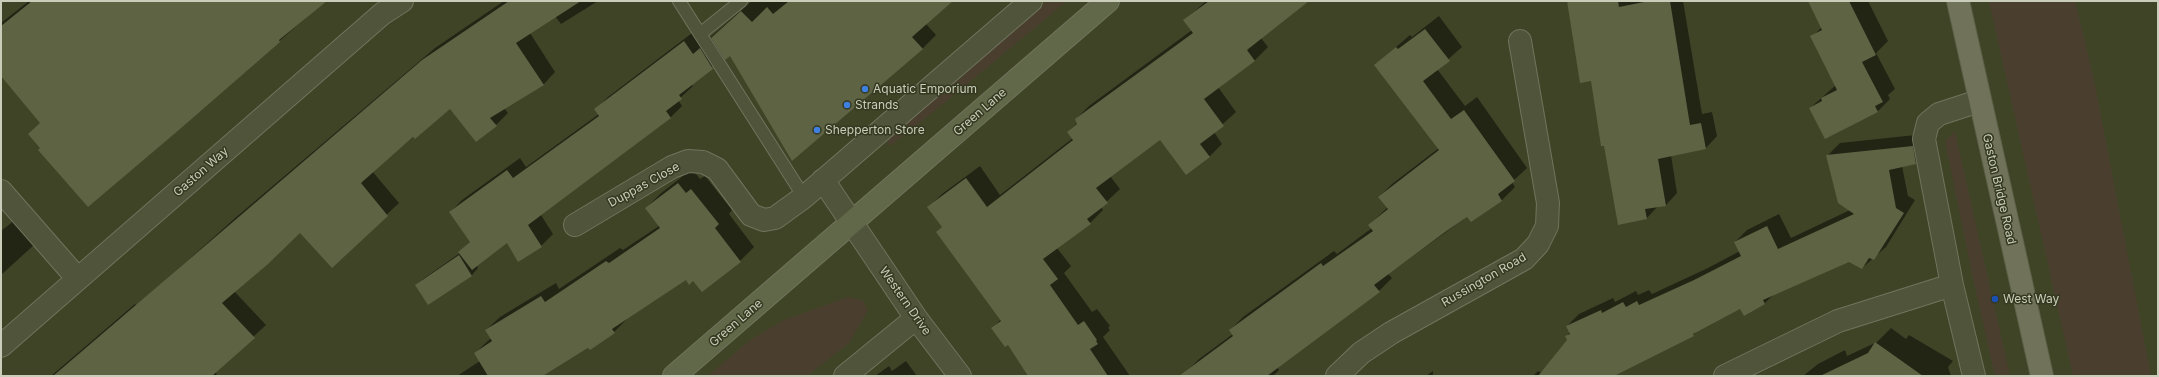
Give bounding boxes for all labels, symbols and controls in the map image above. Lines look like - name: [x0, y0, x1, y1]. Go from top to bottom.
- place label: Aquatic Emporium: [873, 82, 977, 96]
- marker: Aquatic Emporium: [860, 84, 870, 94]
- street label: Green Lane: [951, 85, 1009, 139]
- place label: Strands: [855, 98, 899, 112]
- marker: Strands: [842, 100, 852, 110]
- place label: Shepperton Store: [825, 123, 925, 137]
- marker: Shepperton Store: [812, 125, 822, 135]
- street label: Gaston Bridge Road: [1979, 132, 2019, 246]
- street label: Gaston Way: [171, 144, 231, 200]
- street label: Duppas Close: [606, 160, 682, 210]
- street label: Russington Road: [1439, 250, 1529, 310]
- street label: Western Drive: [876, 264, 934, 338]
- place label: West Way: [2003, 292, 2059, 306]
- marker: West Way: [1990, 294, 2000, 304]
- street label: Green Lane: [707, 296, 765, 350]

